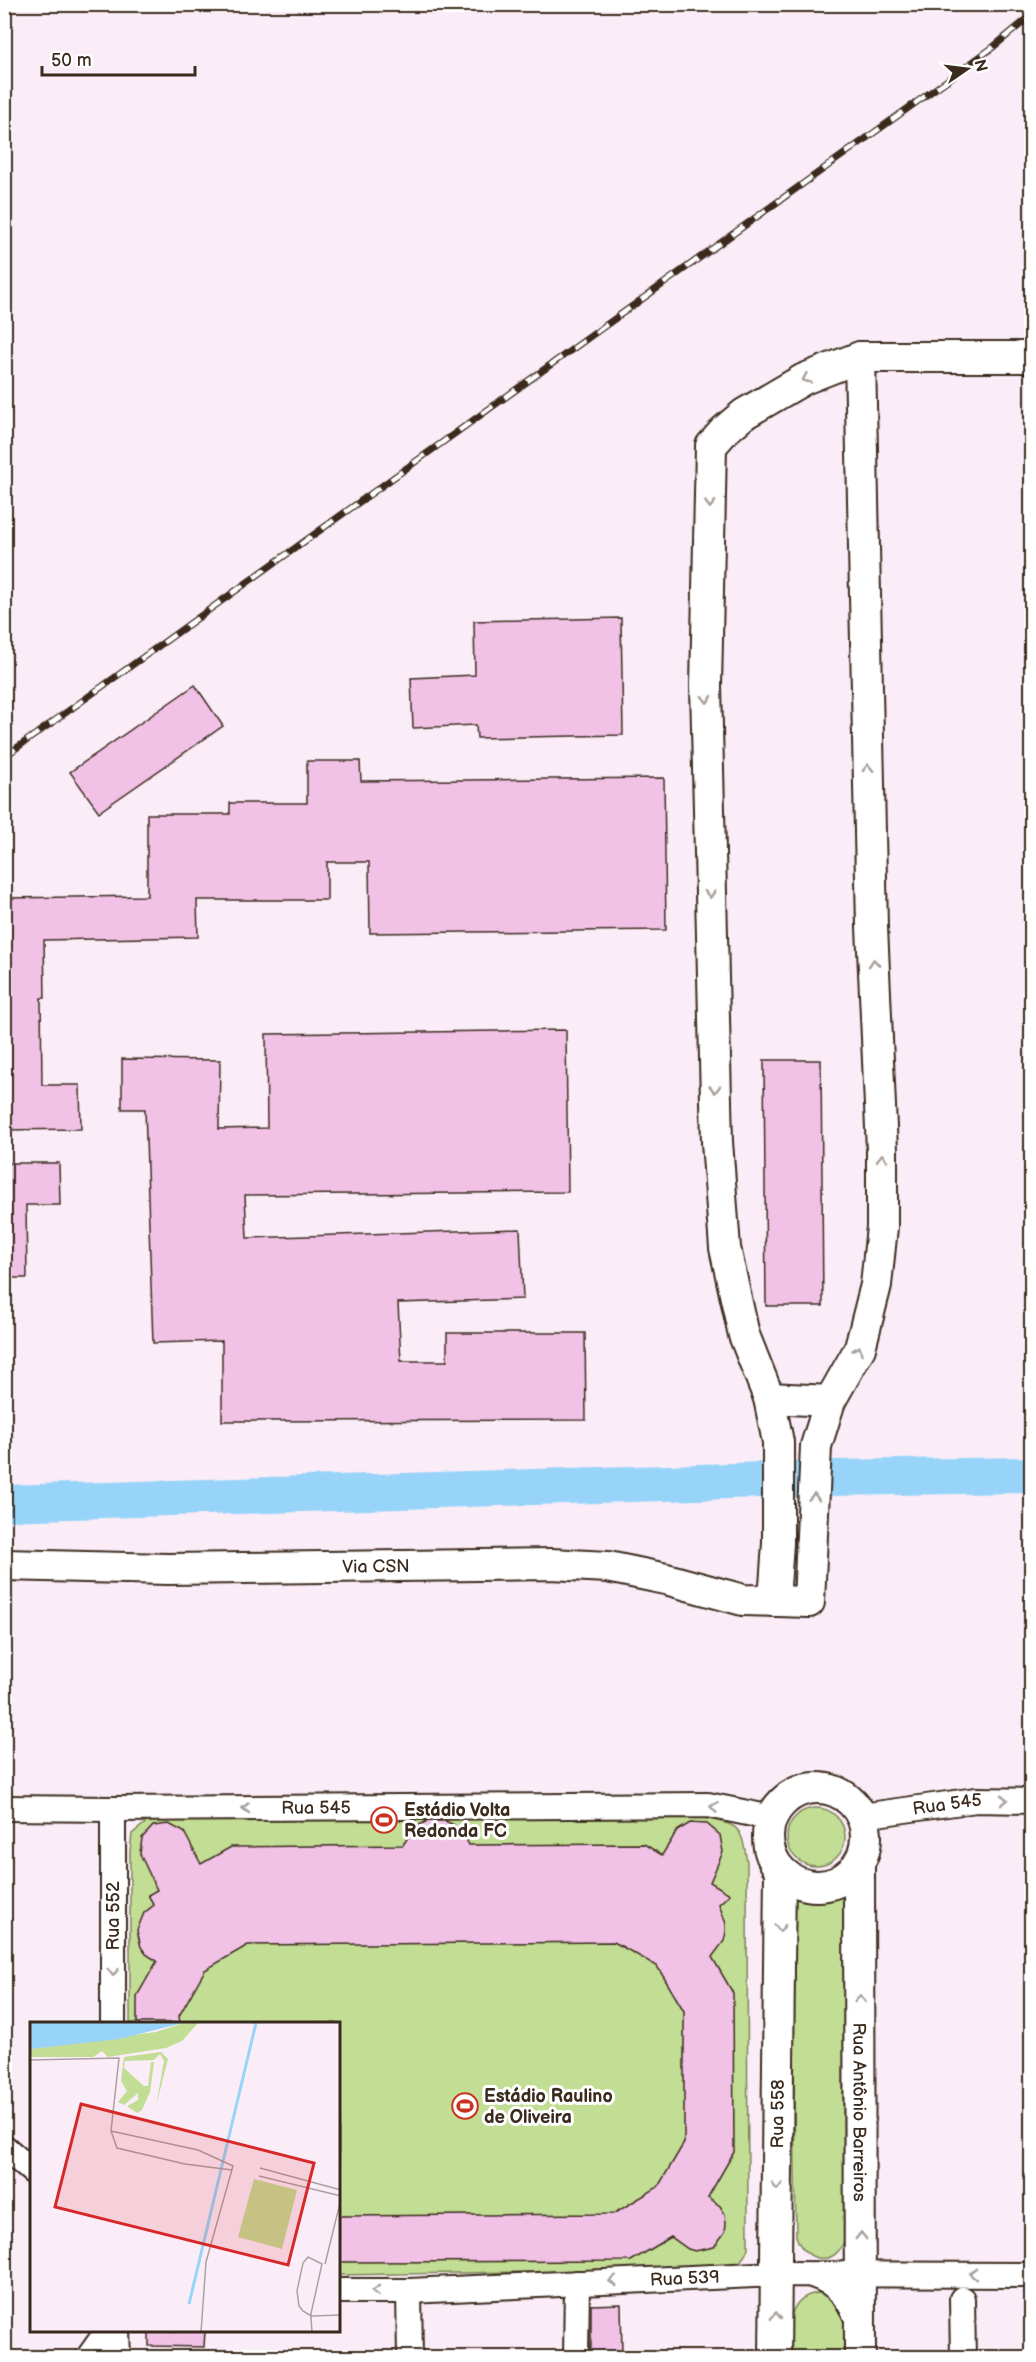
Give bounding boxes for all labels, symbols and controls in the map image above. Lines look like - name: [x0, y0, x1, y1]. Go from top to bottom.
- scale bar: [42, 39, 195, 77]
- north arrow: [937, 39, 997, 99]
- text: 50 m: [51, 50, 92, 71]
- text: N: [969, 58, 991, 74]
- one-way arrow: [801, 371, 812, 383]
- one-way arrow: [704, 500, 716, 509]
- one-way arrow: [700, 695, 713, 704]
- one-way arrow: [862, 763, 874, 772]
- one-way arrow: [704, 890, 716, 899]
- one-way arrow: [868, 958, 881, 967]
- one-way arrow: [709, 1085, 722, 1094]
- one-way arrow: [876, 1153, 888, 1162]
- one-way arrow: [851, 1345, 863, 1356]
- one-way arrow: [807, 1493, 820, 1502]
- street label: Via CSN: [342, 1556, 410, 1578]
- street label: Rua 545: [911, 1790, 982, 1820]
- one-way arrow: [999, 1794, 1008, 1806]
- street label: Rua 545: [281, 1797, 351, 1819]
- place label: Estádio Volta Redonda FC: [404, 1800, 510, 1842]
- one-way arrow: [709, 1801, 719, 1813]
- one-way arrow: [242, 1802, 251, 1814]
- sports icon: Estádio Volta Redonda FC: [369, 1805, 399, 1835]
- street label: Rua 552: [103, 1881, 124, 1951]
- one-way arrow: [774, 1924, 786, 1933]
- one-way arrow: [107, 1968, 119, 1977]
- one-way arrow: [854, 1995, 866, 2004]
- inset map: [30, 2022, 340, 2332]
- street label: Rua Antônio Barreiros: [848, 2022, 870, 2202]
- street label: Rua 558: [767, 2079, 789, 2149]
- place label: Estádio Raulino de Oliveira: [484, 2086, 613, 2128]
- sports icon: Estádio Raulino de Oliveira: [450, 2091, 480, 2121]
- one-way arrow: [771, 2182, 783, 2191]
- one-way arrow: [855, 2232, 867, 2241]
- street label: Rua 539: [649, 2267, 720, 2291]
- one-way arrow: [969, 2268, 978, 2280]
- one-way arrow: [609, 2275, 618, 2288]
- one-way arrow: [372, 2285, 381, 2297]
- one-way arrow: [770, 2311, 782, 2320]

